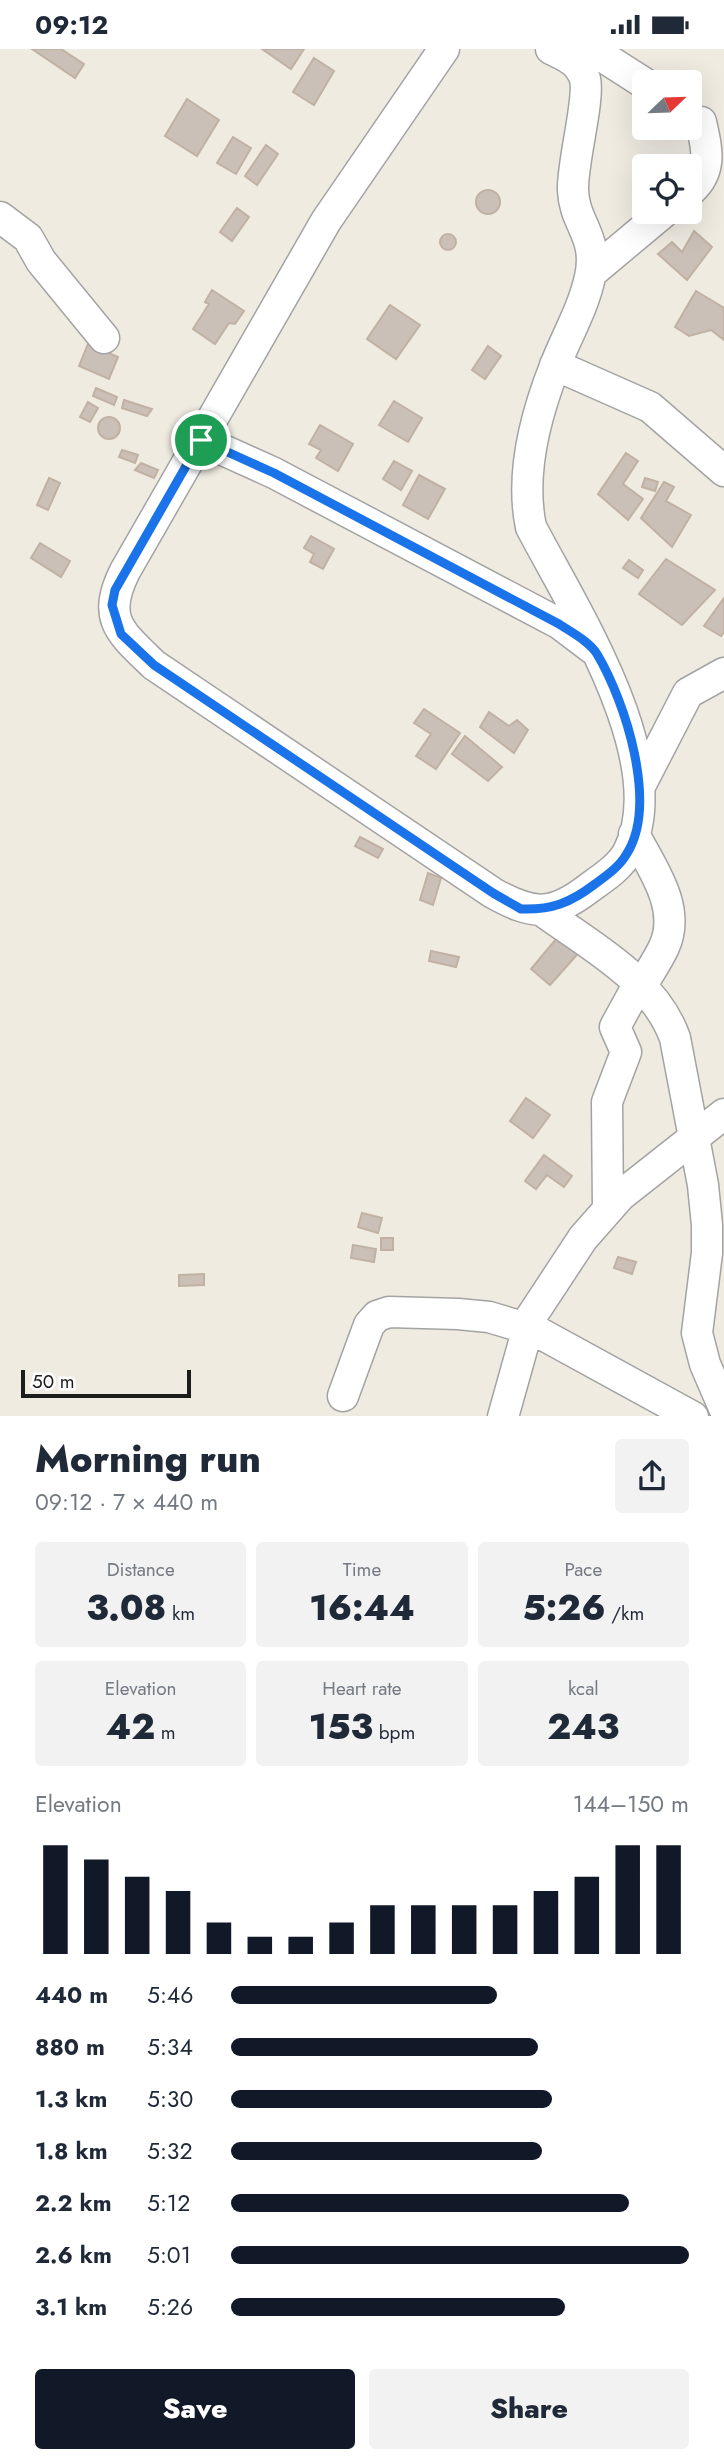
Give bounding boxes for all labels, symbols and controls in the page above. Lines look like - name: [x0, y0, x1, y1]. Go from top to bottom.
- text: 09:12: [35, 6, 108, 44]
- north arrow: [632, 70, 702, 140]
- map controls: [632, 70, 702, 224]
- button: locate: [632, 154, 702, 224]
- pin: [171, 410, 231, 470]
- icon: arrive: [182, 421, 220, 459]
- scale bar: [21, 1367, 191, 1399]
- text: 50 m: [32, 1368, 75, 1395]
- text: Morning run: [35, 1431, 261, 1486]
- button: share: [615, 1439, 689, 1513]
- text: 09:12 · 7 × 440 m: [35, 1485, 218, 1519]
- text: Distance: [107, 1556, 175, 1583]
- text: Time: [343, 1556, 381, 1583]
- text: Pace: [564, 1556, 602, 1583]
- text: 3.08: [86, 1583, 166, 1633]
- text: 16:44: [309, 1583, 415, 1633]
- text: 5:26: [522, 1583, 606, 1633]
- text: km: [166, 1600, 195, 1627]
- text: /km: [606, 1600, 644, 1627]
- text: Elevation: [105, 1675, 177, 1702]
- text: Heart rate: [322, 1675, 402, 1702]
- text: kcal: [568, 1675, 599, 1702]
- text: 42: [106, 1702, 155, 1752]
- text: 153: [309, 1702, 373, 1752]
- text: 243: [547, 1702, 619, 1752]
- text: m: [155, 1719, 176, 1746]
- text: bpm: [373, 1719, 415, 1746]
- text: Elevation: [35, 1787, 122, 1821]
- text: 144–150 m: [573, 1787, 689, 1821]
- text: 440 m: [35, 1978, 108, 2012]
- text: 5:46: [147, 1978, 194, 2012]
- text: 880 m: [35, 2030, 105, 2064]
- text: 5:34: [147, 2030, 193, 2064]
- text: 1.3 km: [35, 2082, 107, 2116]
- text: 5:30: [147, 2082, 193, 2116]
- text: 1.8 km: [35, 2134, 108, 2168]
- text: 5:32: [147, 2134, 193, 2168]
- text: 2.2 km: [35, 2186, 112, 2220]
- text: 5:12: [147, 2186, 190, 2220]
- text: 2.6 km: [35, 2238, 112, 2272]
- text: 5:01: [147, 2238, 191, 2272]
- text: 3.1 km: [35, 2290, 107, 2324]
- text: 5:26: [147, 2290, 193, 2324]
- button: Save: [35, 2369, 355, 2449]
- button: Share: [369, 2369, 689, 2449]

